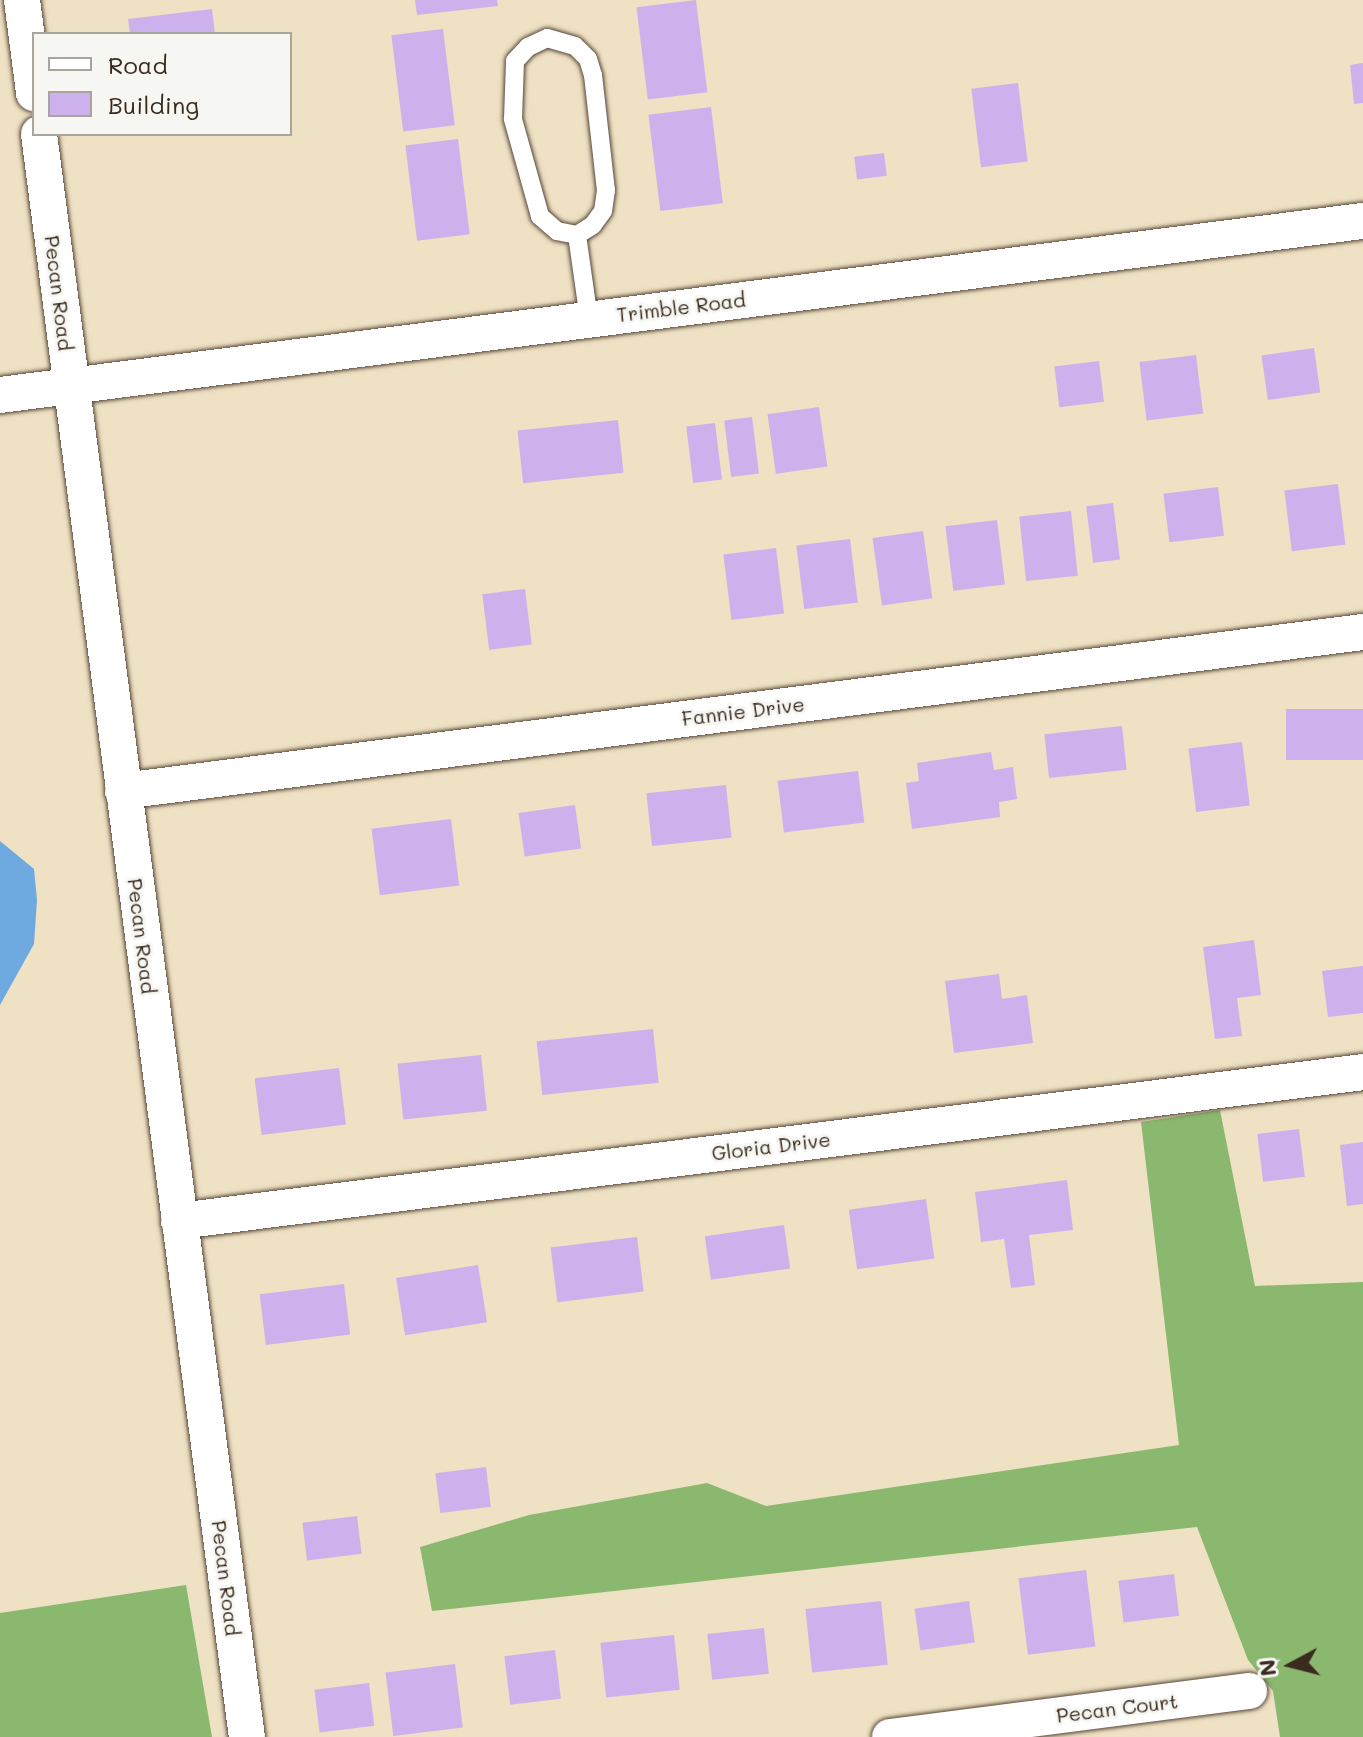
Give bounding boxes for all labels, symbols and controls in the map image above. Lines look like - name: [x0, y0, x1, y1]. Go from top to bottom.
- legend: [32, 32, 292, 136]
- text: Road: [108, 49, 168, 80]
- text: Building: [108, 89, 199, 120]
- street label: Pecan Road: [40, 234, 78, 352]
- street label: Trimble Road: [615, 287, 747, 327]
- street label: Fannie Drive: [680, 692, 806, 730]
- street label: Pecan Road: [123, 877, 161, 995]
- street label: Gloria Drive: [710, 1127, 832, 1165]
- street label: Pecan Road: [207, 1519, 245, 1637]
- north arrow: [1251, 1625, 1331, 1705]
- text: N: [1251, 1658, 1282, 1678]
- street label: Pecan Court: [1055, 1689, 1179, 1727]

